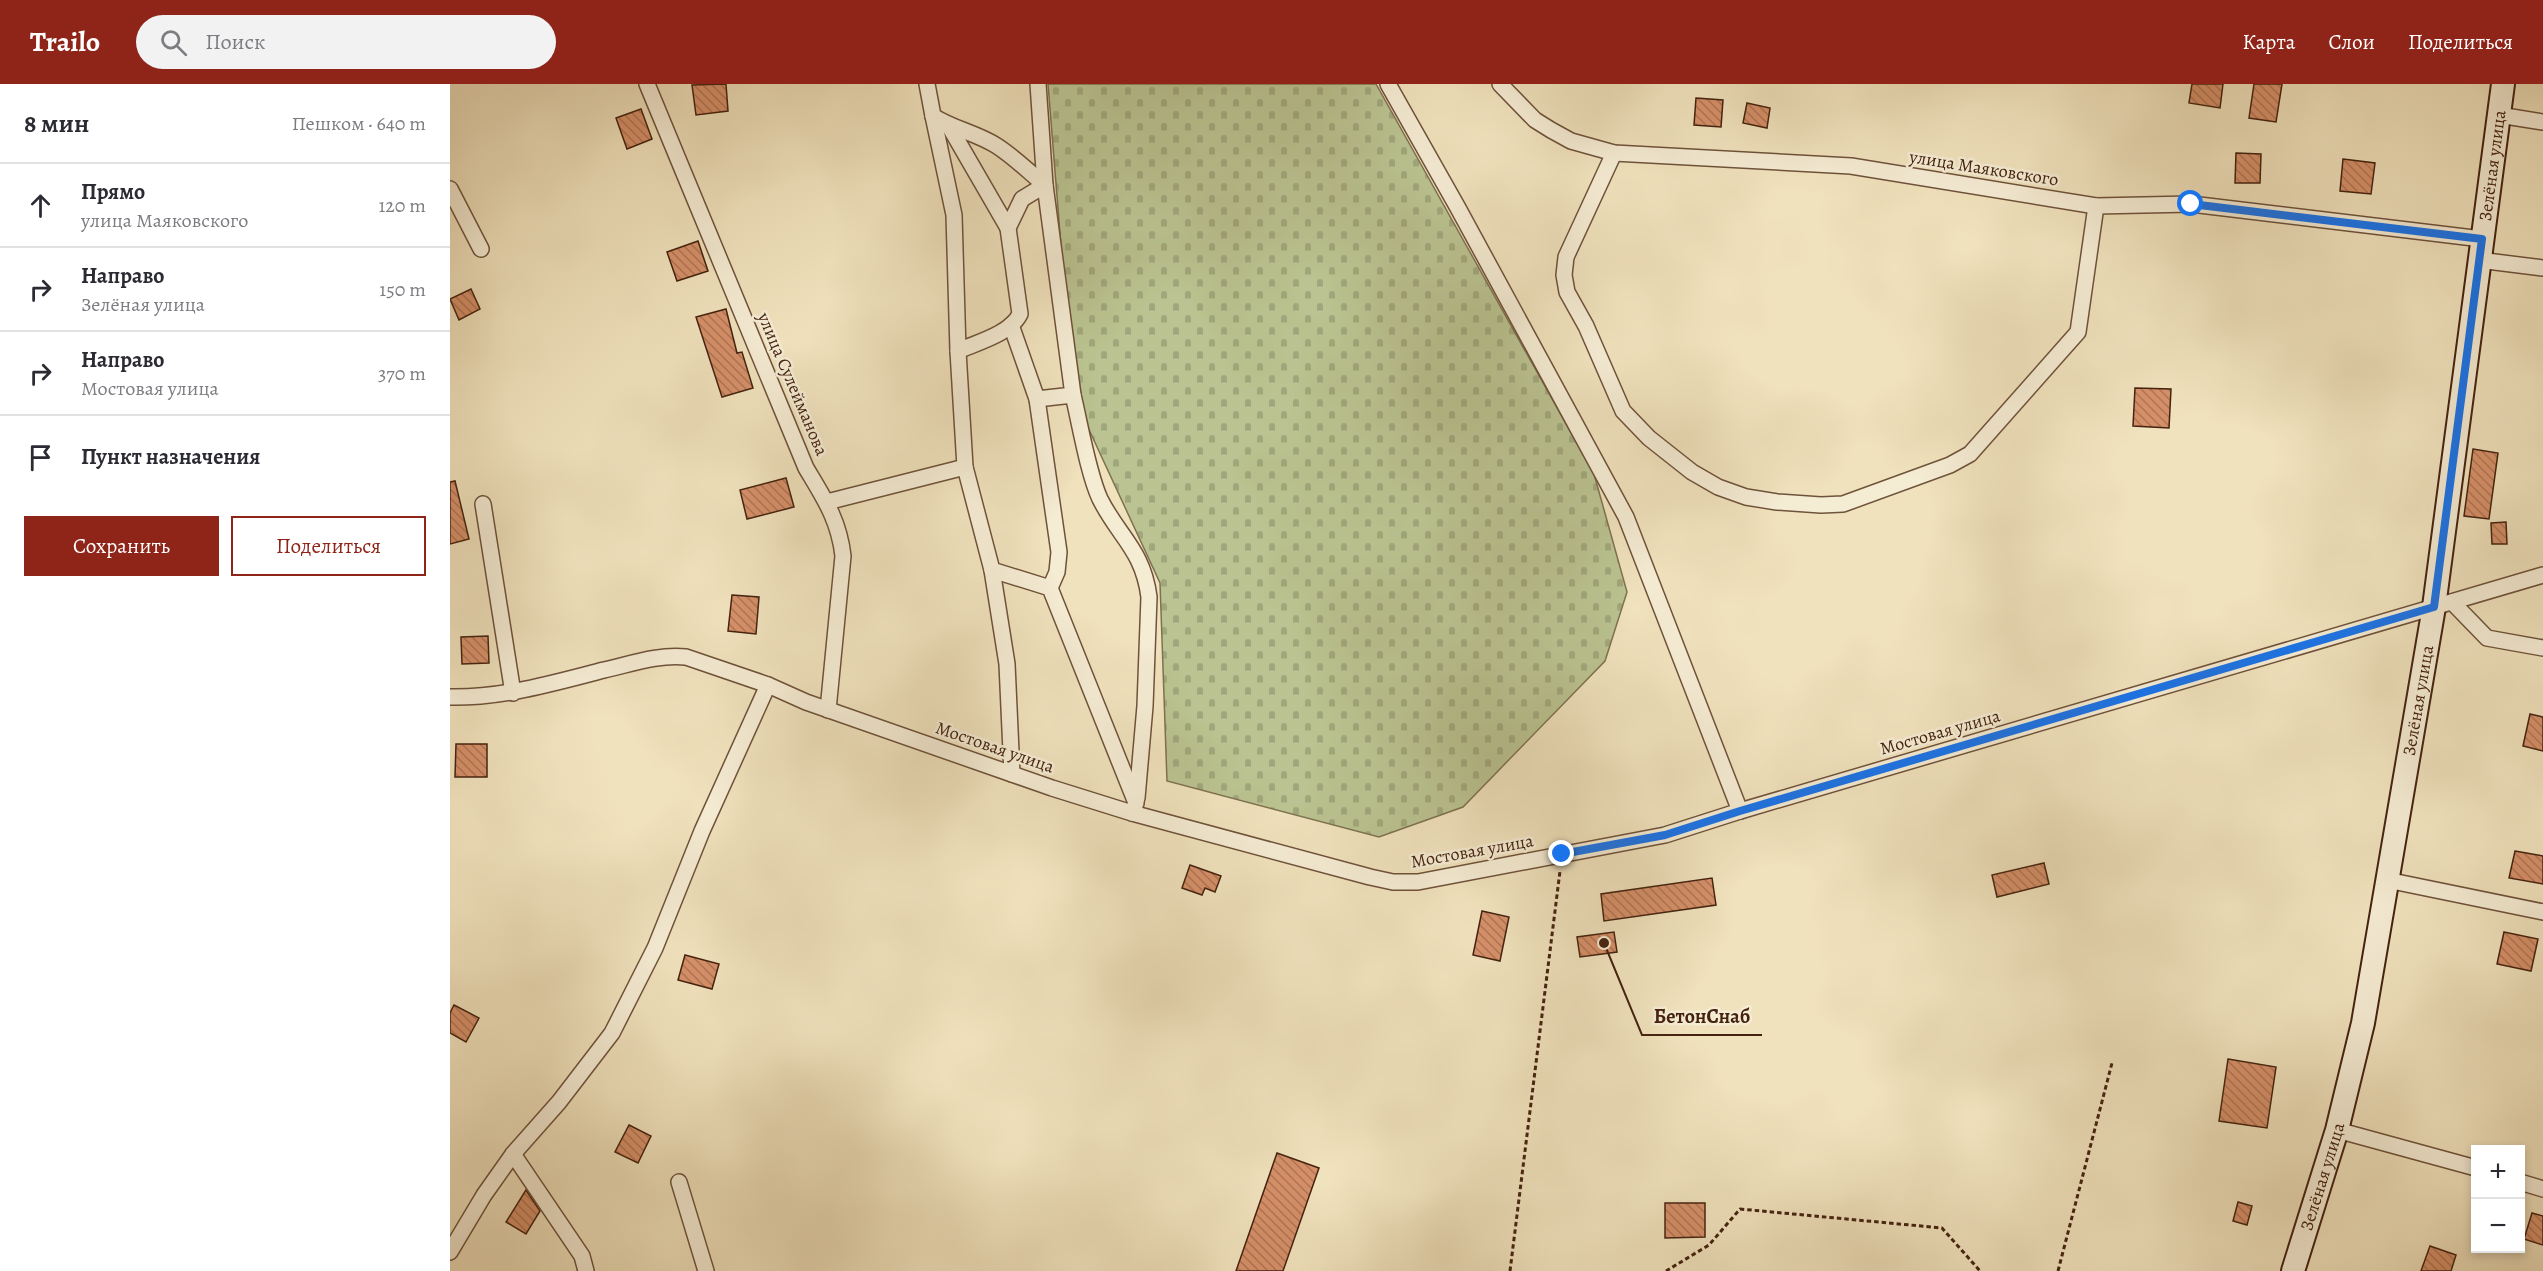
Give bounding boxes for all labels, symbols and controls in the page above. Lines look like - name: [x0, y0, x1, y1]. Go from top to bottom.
- search box: [136, 15, 556, 69]
- text: Trailo: [30, 23, 100, 61]
- icon: search: [157, 26, 190, 59]
- text: Поиск: [205, 27, 265, 57]
- text: Карта: [2242, 28, 2295, 56]
- text: Слои: [2328, 28, 2375, 56]
- text: Поделиться: [2408, 28, 2513, 56]
- text: 8 мин: [24, 106, 89, 141]
- street label: Зелёная улица: [2473, 108, 2512, 223]
- text: Пешком · 640 m: [292, 110, 426, 137]
- street label: улица Маяковского: [1907, 144, 2060, 192]
- text: Прямо: [81, 177, 145, 207]
- icon: ahead: [24, 189, 57, 222]
- route start: [2177, 190, 2203, 216]
- text: 120 m: [378, 192, 426, 219]
- text: улица Маяковского: [81, 207, 248, 234]
- text: Направо: [81, 261, 164, 291]
- icon: right: [24, 273, 57, 306]
- text: 150 m: [379, 276, 426, 303]
- text: Зелёная улица: [81, 291, 205, 318]
- street label: улица Сулейманова: [752, 308, 834, 460]
- text: Направо: [81, 345, 164, 375]
- icon: right: [24, 357, 57, 390]
- text: 370 m: [378, 360, 426, 387]
- text: Мостовая улица: [81, 375, 219, 402]
- icon: arrive: [24, 441, 57, 474]
- text: Пункт назначения: [81, 442, 260, 472]
- button: Сохранить: [24, 516, 219, 576]
- button: Поделиться: [231, 516, 426, 576]
- street label: Зелёная улица: [2397, 643, 2439, 758]
- street label: Мостовая улица: [1877, 703, 2004, 761]
- street label: Мостовая улица: [932, 715, 1058, 779]
- street label: Мостовая улица: [1409, 828, 1536, 874]
- route end: [1548, 840, 1574, 866]
- callout: БетонСнаб: [1642, 997, 1762, 1035]
- text: БетонСнаб: [1654, 1003, 1750, 1030]
- street label: Зелёная улица: [2294, 1120, 2351, 1233]
- map controls: [2471, 1145, 2525, 1253]
- button: +: [2471, 1145, 2525, 1199]
- button: −: [2471, 1199, 2525, 1253]

